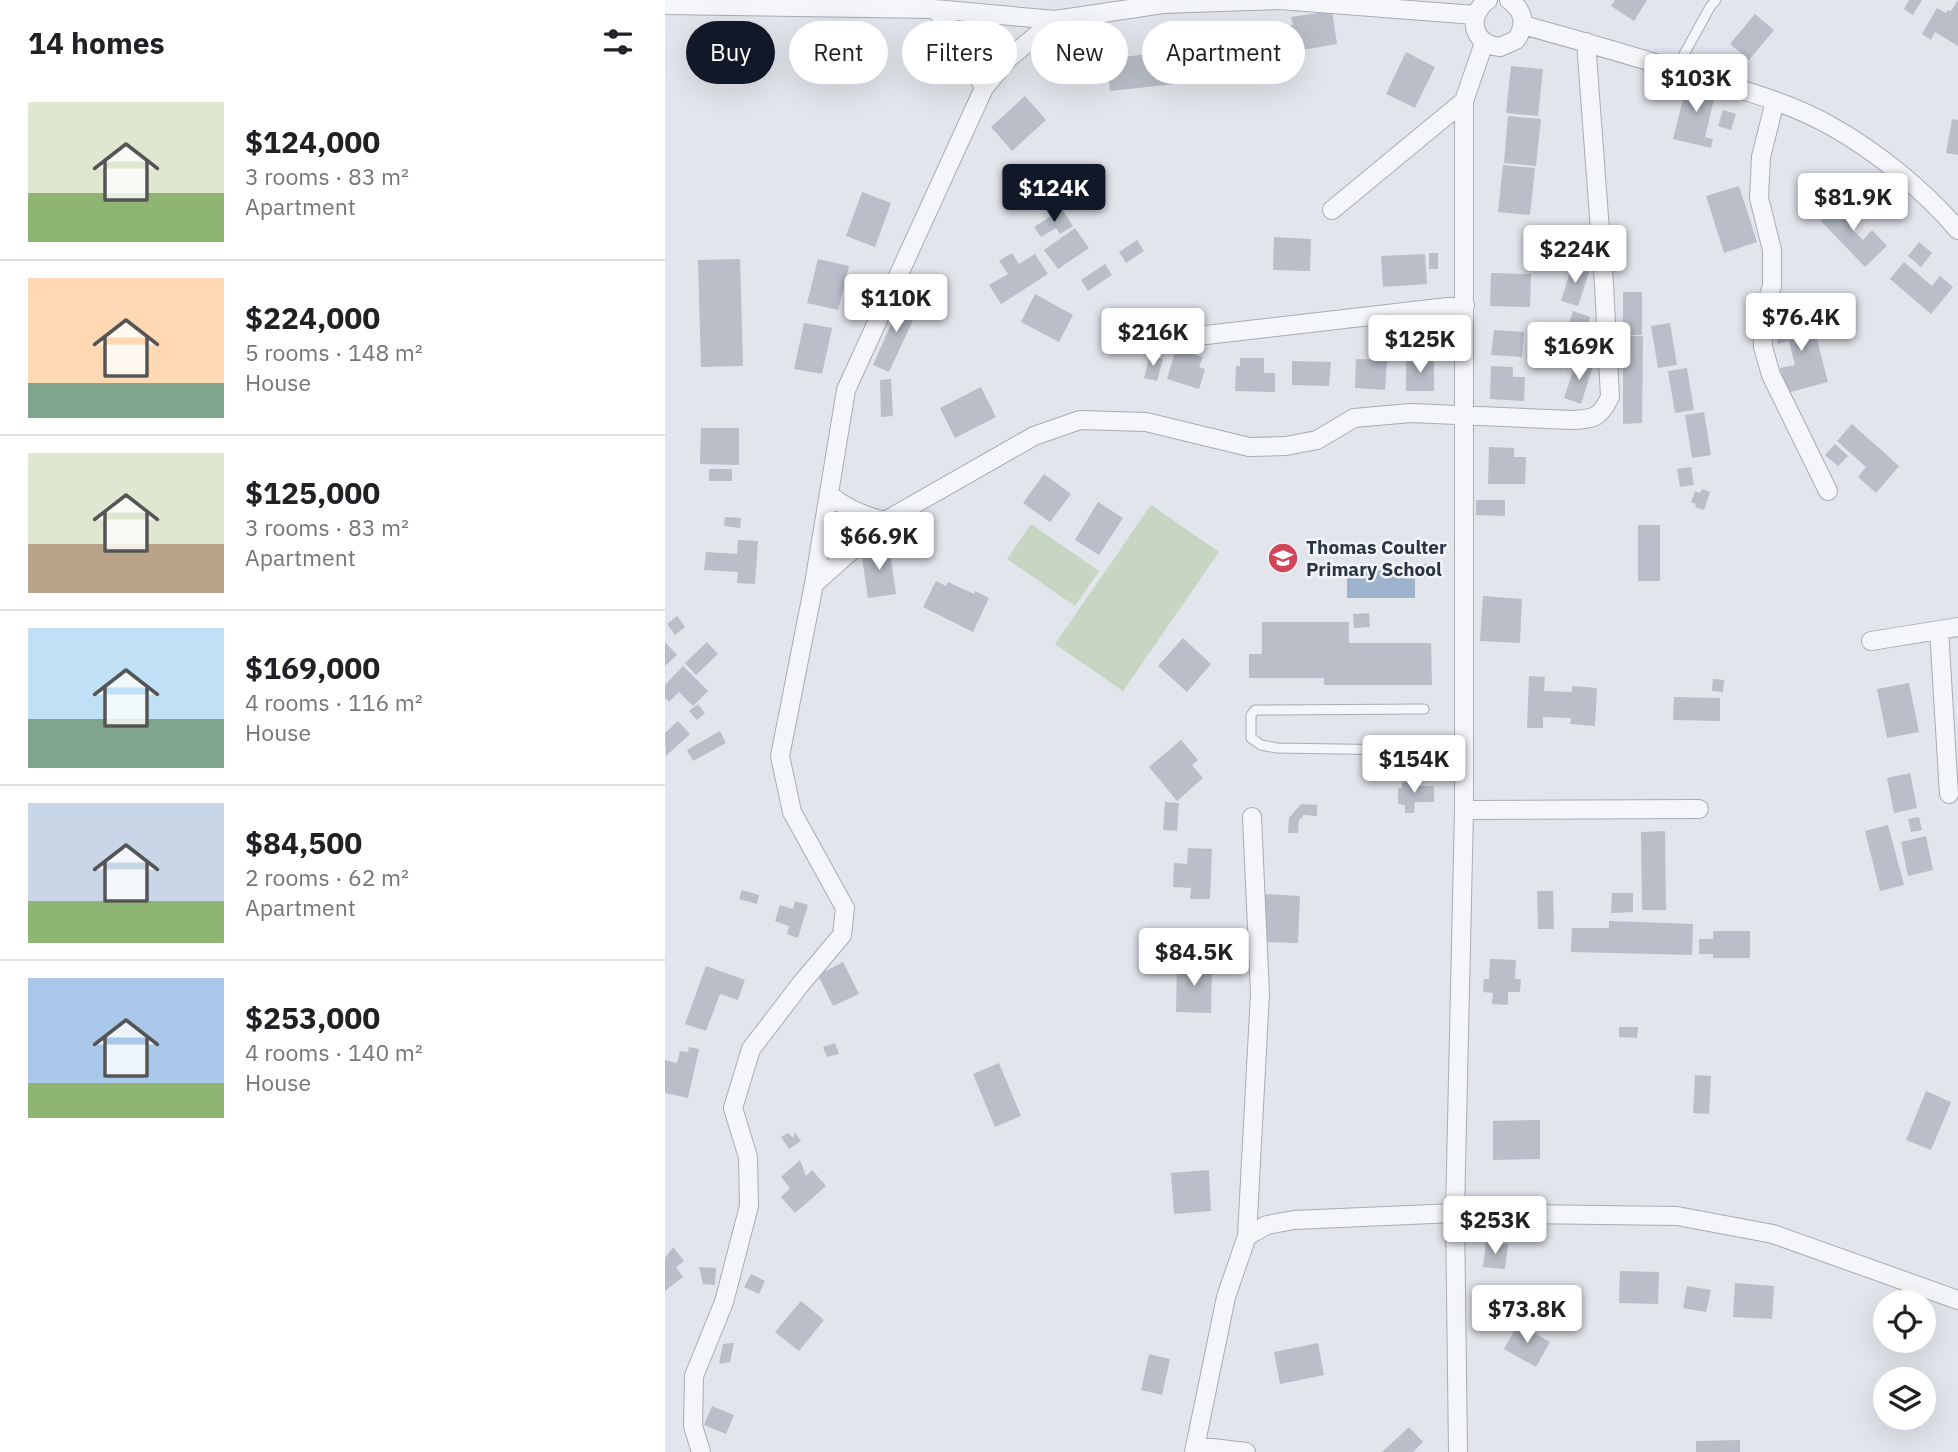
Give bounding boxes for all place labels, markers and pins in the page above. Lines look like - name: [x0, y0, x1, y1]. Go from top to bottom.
- pin: $103K: [1647, 54, 1745, 114]
- pin: $124K: [1005, 164, 1103, 224]
- pin: $81.9K: [1796, 174, 1910, 233]
- pin: $224K: [1526, 226, 1624, 285]
- pin: $110K: [847, 274, 945, 334]
- pin: $76.4K: [1744, 294, 1858, 353]
- pin: $216K: [1104, 308, 1202, 368]
- pin: $125K: [1371, 316, 1469, 375]
- pin: $169K: [1530, 322, 1628, 382]
- pin: $66.9K: [822, 512, 936, 572]
- place label: Thomas Coulter Primary School: [1306, 535, 1447, 581]
- school or university icon: Thomas Coulter Primary School: [1266, 541, 1300, 575]
- pin: $154K: [1365, 736, 1463, 795]
- pin: $84.5K: [1137, 928, 1251, 988]
- pin: $253K: [1446, 1196, 1544, 1256]
- pin: $73.8K: [1470, 1286, 1584, 1345]

